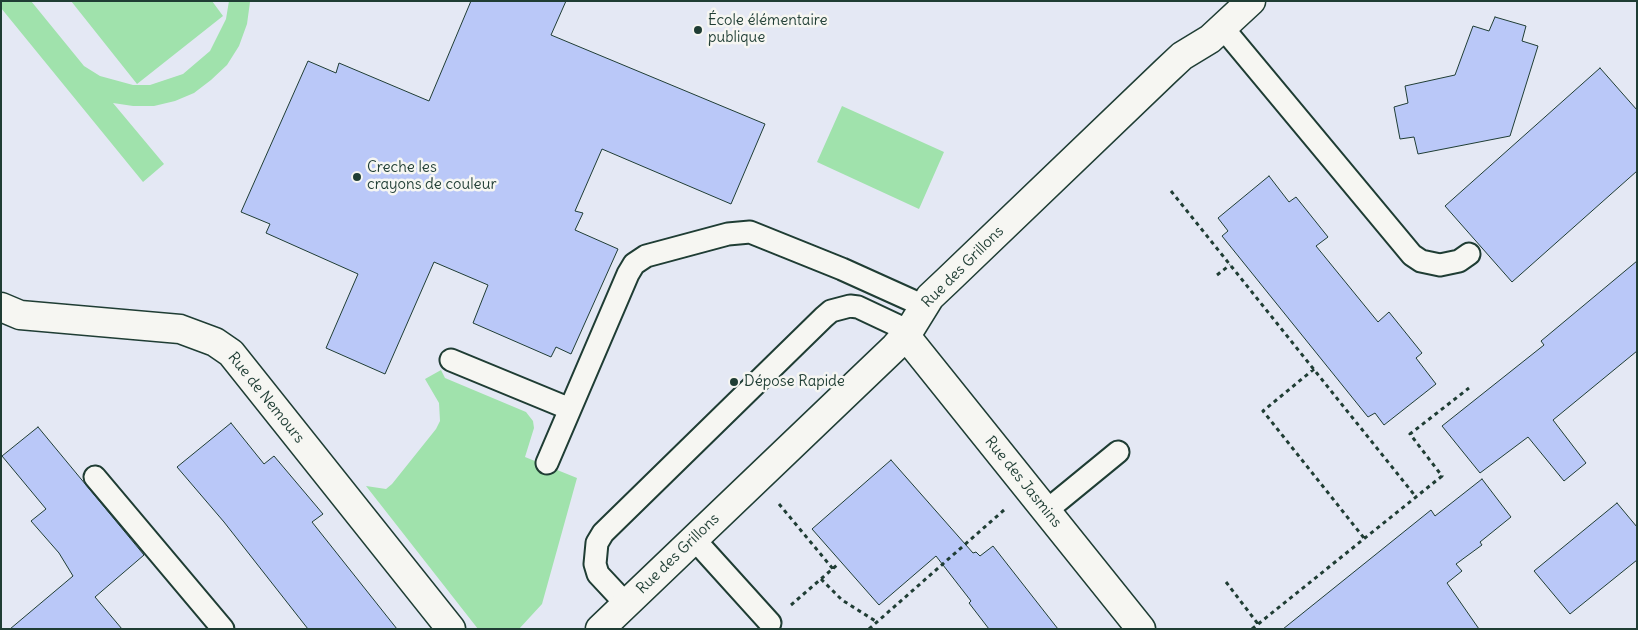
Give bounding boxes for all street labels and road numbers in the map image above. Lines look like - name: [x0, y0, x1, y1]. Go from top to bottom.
- street label: Rue des Grillons: [918, 222, 1008, 312]
- street label: Rue de Nemours: [224, 349, 308, 447]
- street label: Rue des Jasmins: [981, 433, 1065, 531]
- street label: Rue des Grillons: [633, 510, 723, 598]

